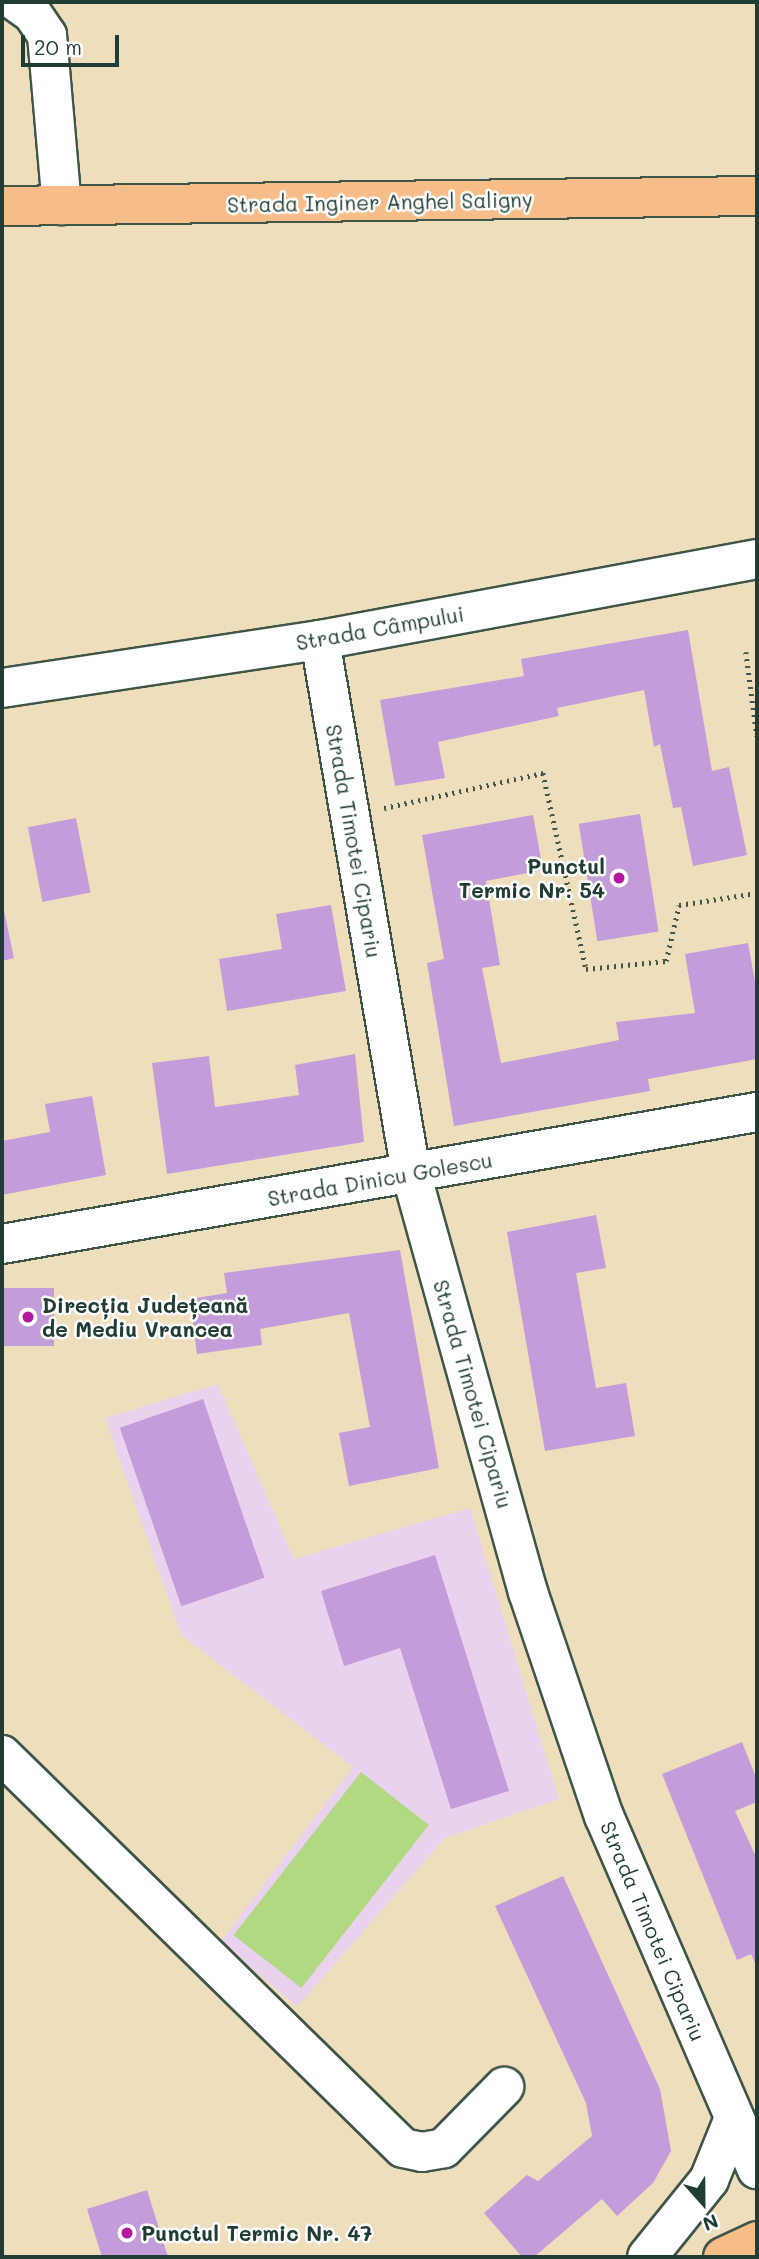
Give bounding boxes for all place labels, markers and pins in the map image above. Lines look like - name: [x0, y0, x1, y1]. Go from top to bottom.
- place label: Punctul Termic Nr. 54: [459, 853, 605, 903]
- marker: Punctul Termic Nr. 54: [611, 870, 627, 886]
- place label: Direcția Județeană de Mediu Vrancea: [42, 1292, 248, 1342]
- marker: Direcția Județeană de Mediu Vrancea: [20, 1309, 36, 1325]
- place label: Punctul Termic Nr. 47: [141, 2220, 372, 2246]
- marker: Punctul Termic Nr. 47: [119, 2225, 135, 2241]

